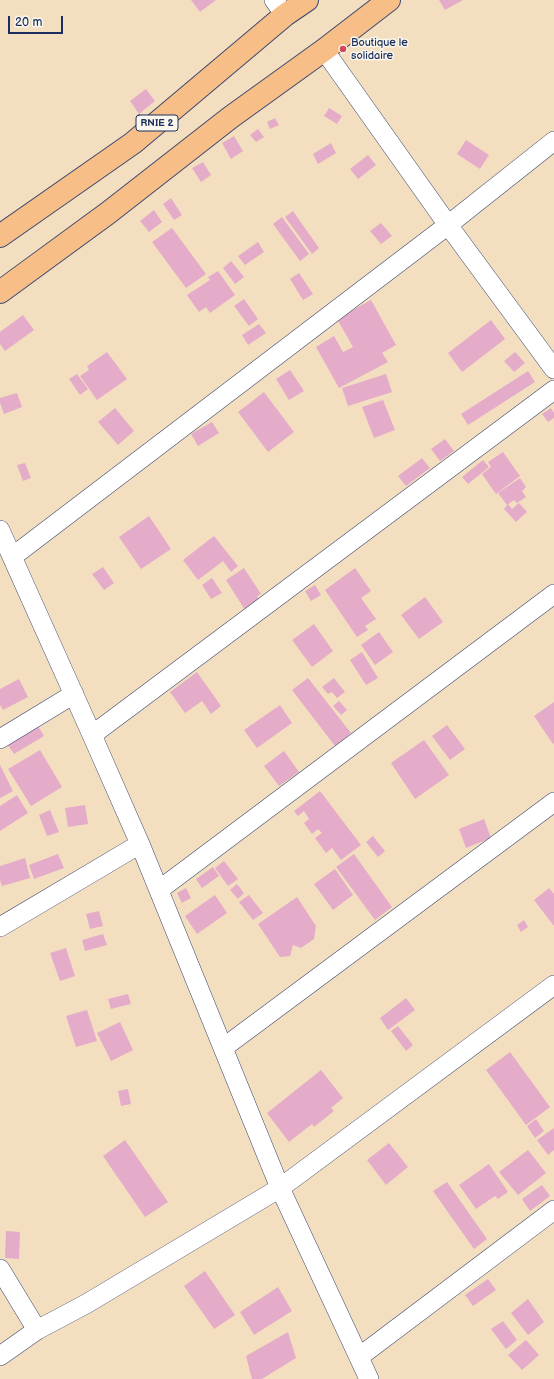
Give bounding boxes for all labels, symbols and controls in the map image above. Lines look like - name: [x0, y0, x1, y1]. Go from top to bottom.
- scale bar: [10, 8, 65, 34]
- text: 20 m: [15, 15, 42, 30]
- place label: Boutique le solidaire: [351, 36, 408, 62]
- marker: Boutique le solidaire: [338, 44, 348, 54]
- road number: RNIE 2: [136, 115, 178, 131]

